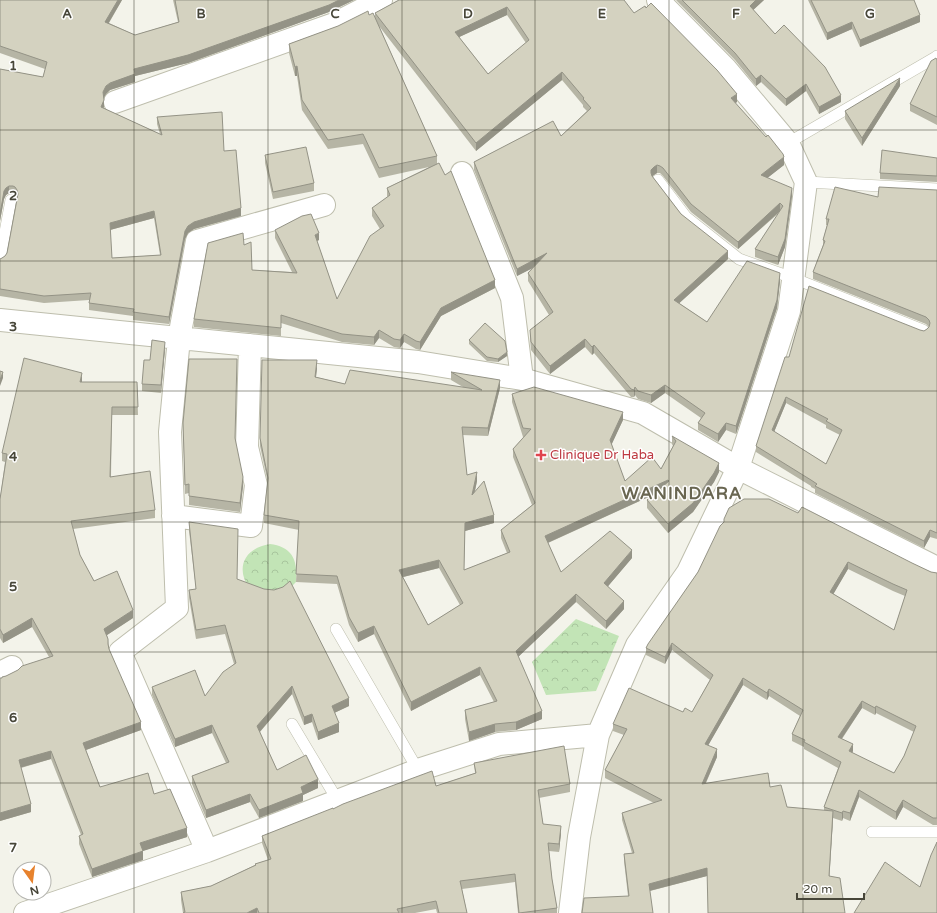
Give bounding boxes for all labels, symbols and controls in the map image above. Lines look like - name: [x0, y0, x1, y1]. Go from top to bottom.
- text: A: [62, 6, 72, 22]
- text: B: [196, 6, 206, 22]
- text: C: [330, 6, 340, 22]
- text: D: [463, 6, 473, 22]
- text: E: [598, 6, 606, 22]
- text: F: [732, 6, 740, 22]
- text: G: [865, 6, 875, 22]
- text: 1: [9, 58, 17, 74]
- text: 2: [9, 188, 17, 204]
- text: 3: [9, 319, 17, 335]
- place label: Clinique Dr Haba: [550, 447, 654, 463]
- text: 4: [9, 449, 18, 465]
- marker: Clinique Dr Haba: [535, 449, 547, 461]
- district label: WANINDARA: [622, 483, 743, 504]
- text: 5: [9, 579, 17, 595]
- text: 6: [9, 710, 17, 726]
- text: 7: [9, 840, 17, 856]
- north arrow: [12, 861, 52, 901]
- scale bar: [797, 875, 864, 901]
- text: 20 m: [803, 882, 832, 896]
- text: N: [28, 883, 40, 898]

